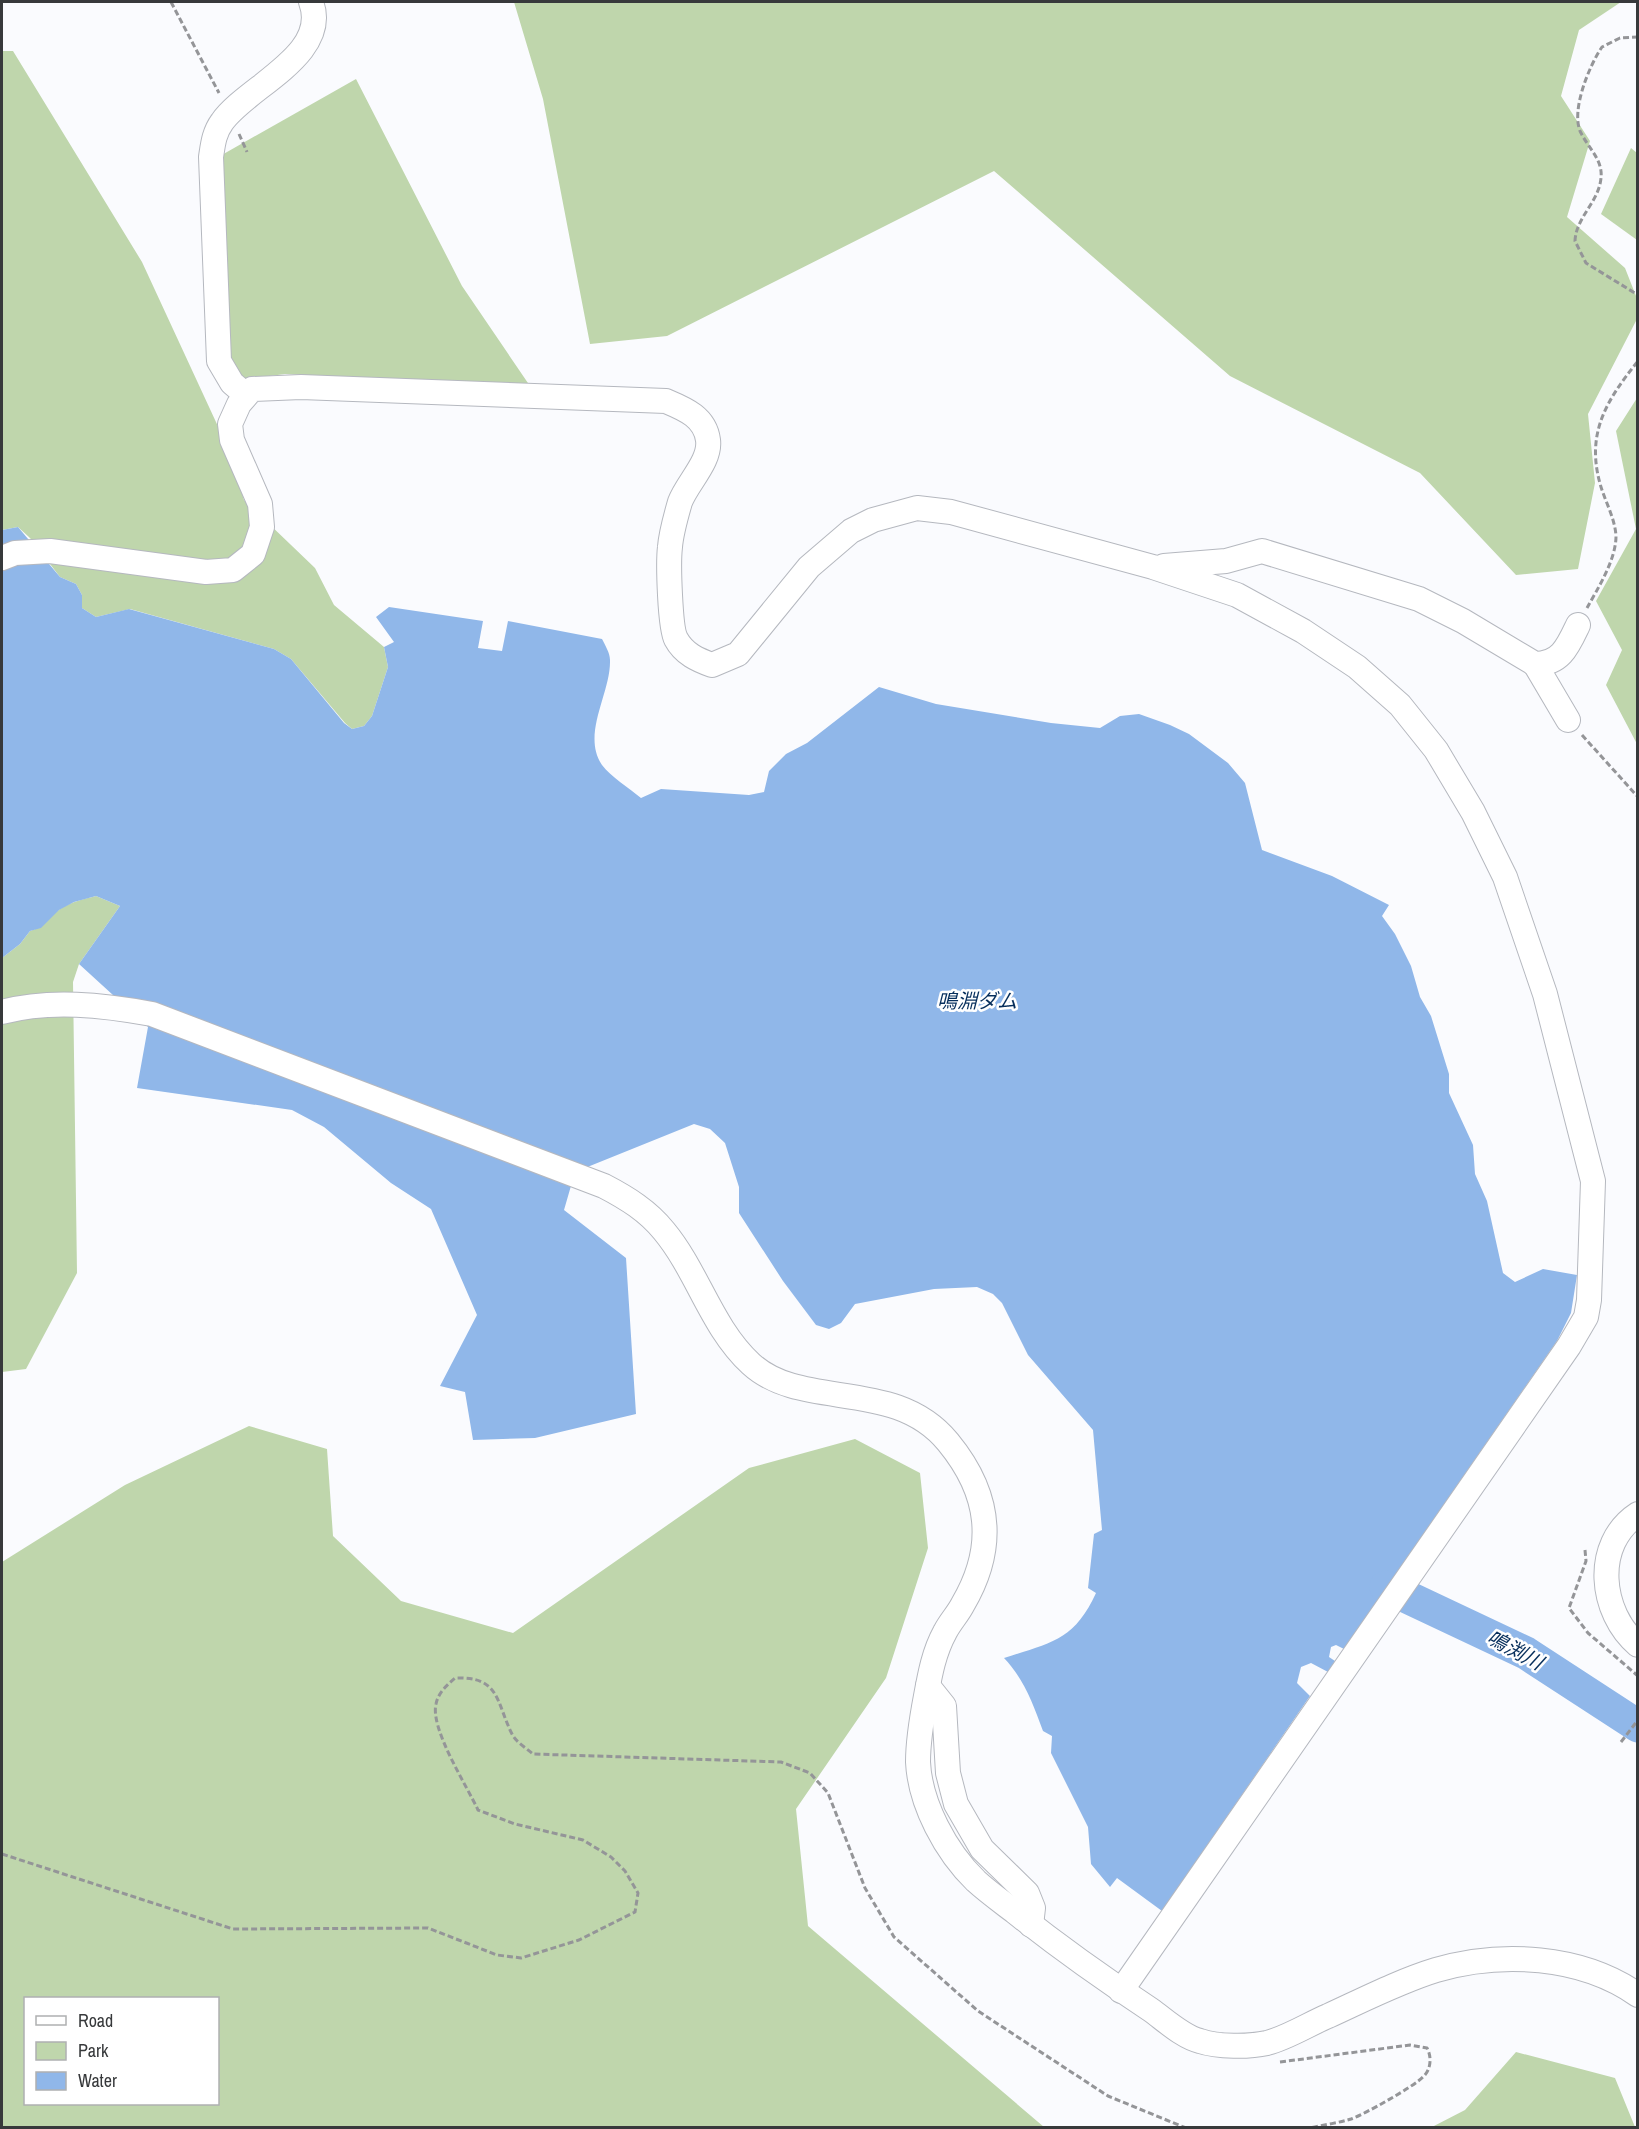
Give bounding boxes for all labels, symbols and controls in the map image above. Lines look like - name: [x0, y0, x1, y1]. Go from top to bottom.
- water label: 鳴淵ダム: [937, 987, 1017, 1014]
- water label: 鳴渕川: [1482, 1624, 1550, 1677]
- legend: [24, 1997, 219, 2105]
- text: Road: [78, 2008, 113, 2033]
- text: Park: [78, 2038, 109, 2063]
- text: Water: [78, 2068, 117, 2093]

